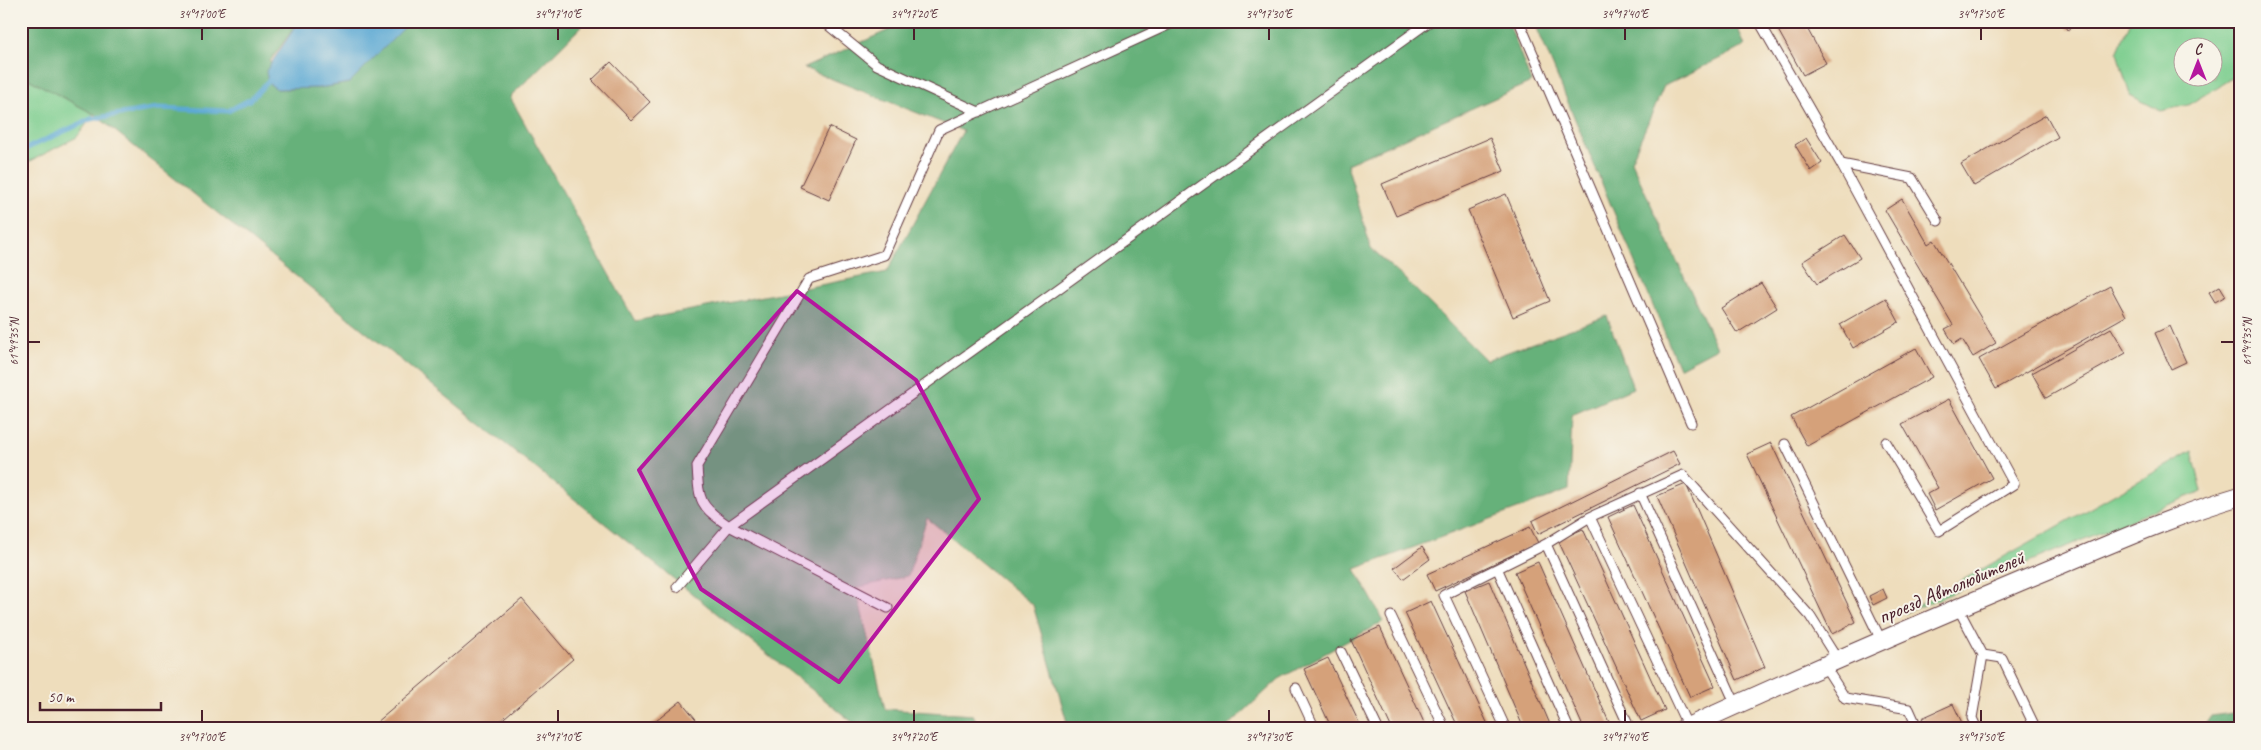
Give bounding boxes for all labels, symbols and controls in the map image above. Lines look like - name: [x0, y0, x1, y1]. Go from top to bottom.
- text: 34°17'00"E: [179, 6, 227, 22]
- text: 34°17'10"E: [535, 6, 583, 22]
- text: 34°17'20"E: [891, 6, 939, 22]
- text: 34°17'30"E: [1246, 6, 1294, 22]
- text: 34°17'40"E: [1602, 6, 1650, 22]
- text: 34°17'50"E: [1958, 6, 2006, 22]
- north arrow: [2174, 38, 2224, 88]
- text: С: [2195, 41, 2204, 58]
- text: 61°49'35"N: [6, 317, 22, 366]
- text: 61°49'35"N: [2239, 317, 2255, 366]
- street label: проезд Автолюбителей: [1874, 544, 2029, 630]
- scale bar: [40, 680, 161, 712]
- text: 50 m: [48, 688, 75, 707]
- text: 34°17'00"E: [179, 729, 227, 745]
- text: 34°17'10"E: [535, 729, 583, 745]
- text: 34°17'20"E: [891, 729, 939, 745]
- text: 34°17'30"E: [1246, 729, 1294, 745]
- text: 34°17'40"E: [1602, 729, 1650, 745]
- text: 34°17'50"E: [1958, 729, 2006, 745]

